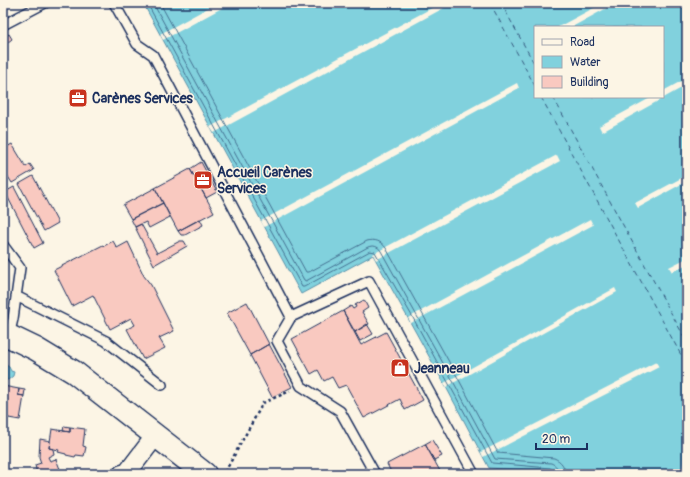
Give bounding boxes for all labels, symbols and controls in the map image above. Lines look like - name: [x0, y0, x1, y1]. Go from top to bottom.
- legend: [534, 26, 664, 98]
- text: Road: [570, 35, 595, 50]
- text: Water: [570, 55, 601, 70]
- text: Building: [570, 75, 609, 90]
- office icon: Carènes Services: [67, 87, 89, 109]
- place label: Carènes Services: [92, 90, 194, 107]
- place label: Accueil Carènes Services: [217, 164, 313, 197]
- office icon: Accueil Carènes Services: [192, 169, 214, 191]
- shop icon: Jeanneau: [389, 357, 411, 379]
- place label: Jeanneau: [414, 360, 470, 377]
- scale bar: [536, 425, 587, 451]
- text: 20 m: [542, 432, 571, 447]

